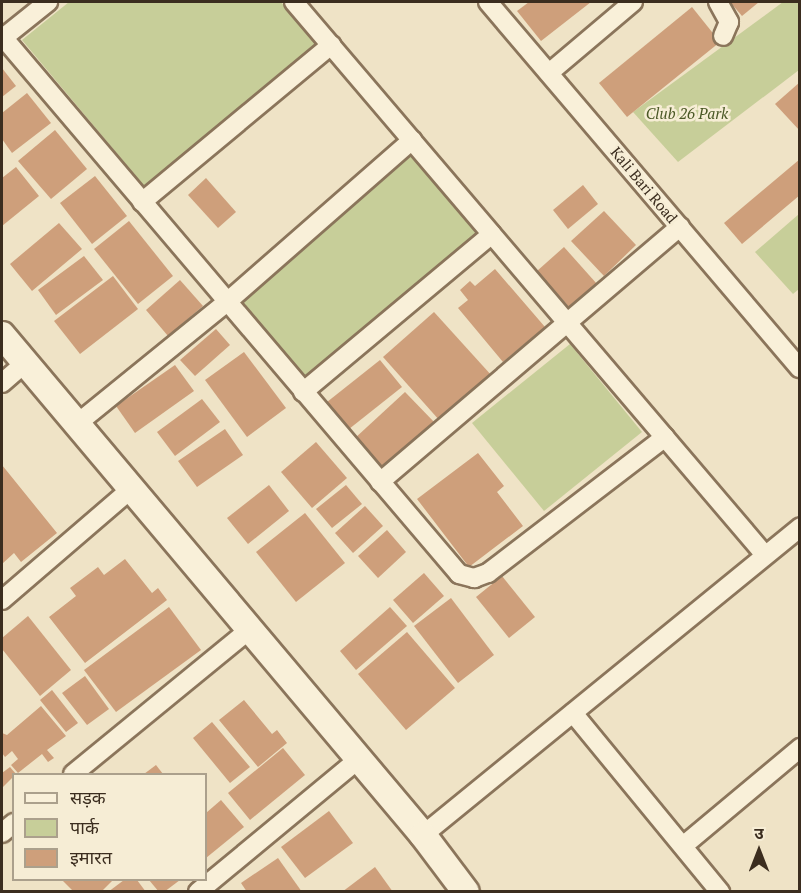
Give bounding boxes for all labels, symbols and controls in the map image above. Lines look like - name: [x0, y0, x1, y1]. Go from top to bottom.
- park label: Club 26 Park: [646, 105, 728, 123]
- street label: Kali Bari Road: [607, 143, 681, 227]
- legend: [12, 773, 207, 881]
- text: सड़क: [70, 785, 106, 809]
- text: पार्क: [70, 815, 99, 839]
- north arrow: [729, 821, 789, 881]
- text: उ: [754, 822, 764, 844]
- text: इमारत: [70, 845, 112, 869]

